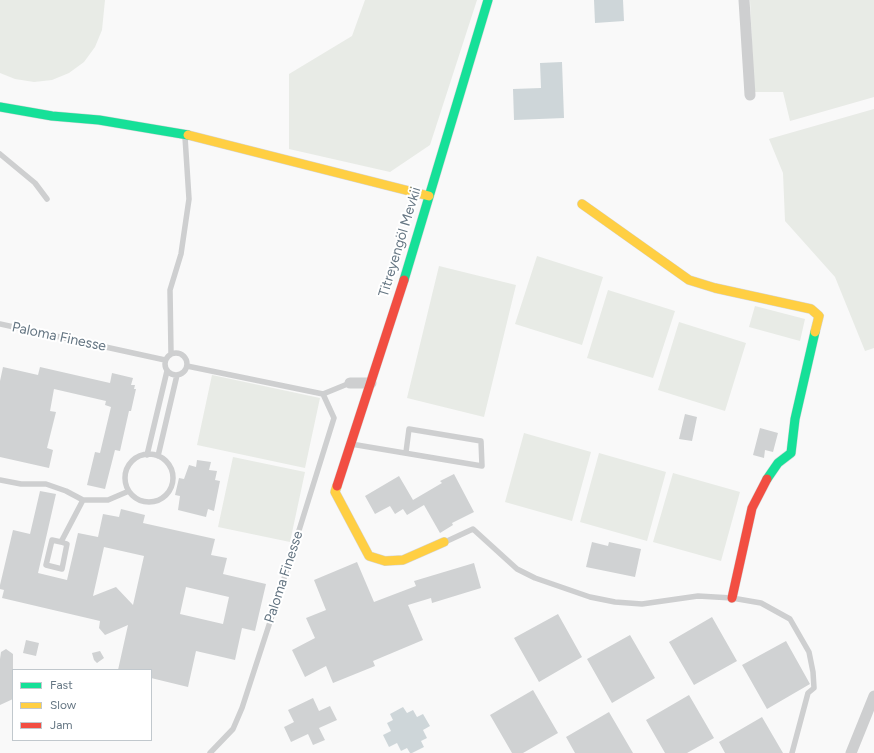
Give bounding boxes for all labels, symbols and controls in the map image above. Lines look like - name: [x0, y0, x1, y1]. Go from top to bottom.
- street label: Titreyengöl Mevkii: [375, 185, 425, 299]
- street label: Paloma Finesse: [10, 319, 108, 355]
- street label: Paloma Finesse: [261, 529, 307, 625]
- legend: [12, 669, 152, 741]
- text: Fast: [50, 678, 73, 692]
- text: Slow: [50, 698, 76, 712]
- text: Jam: [50, 718, 73, 732]

